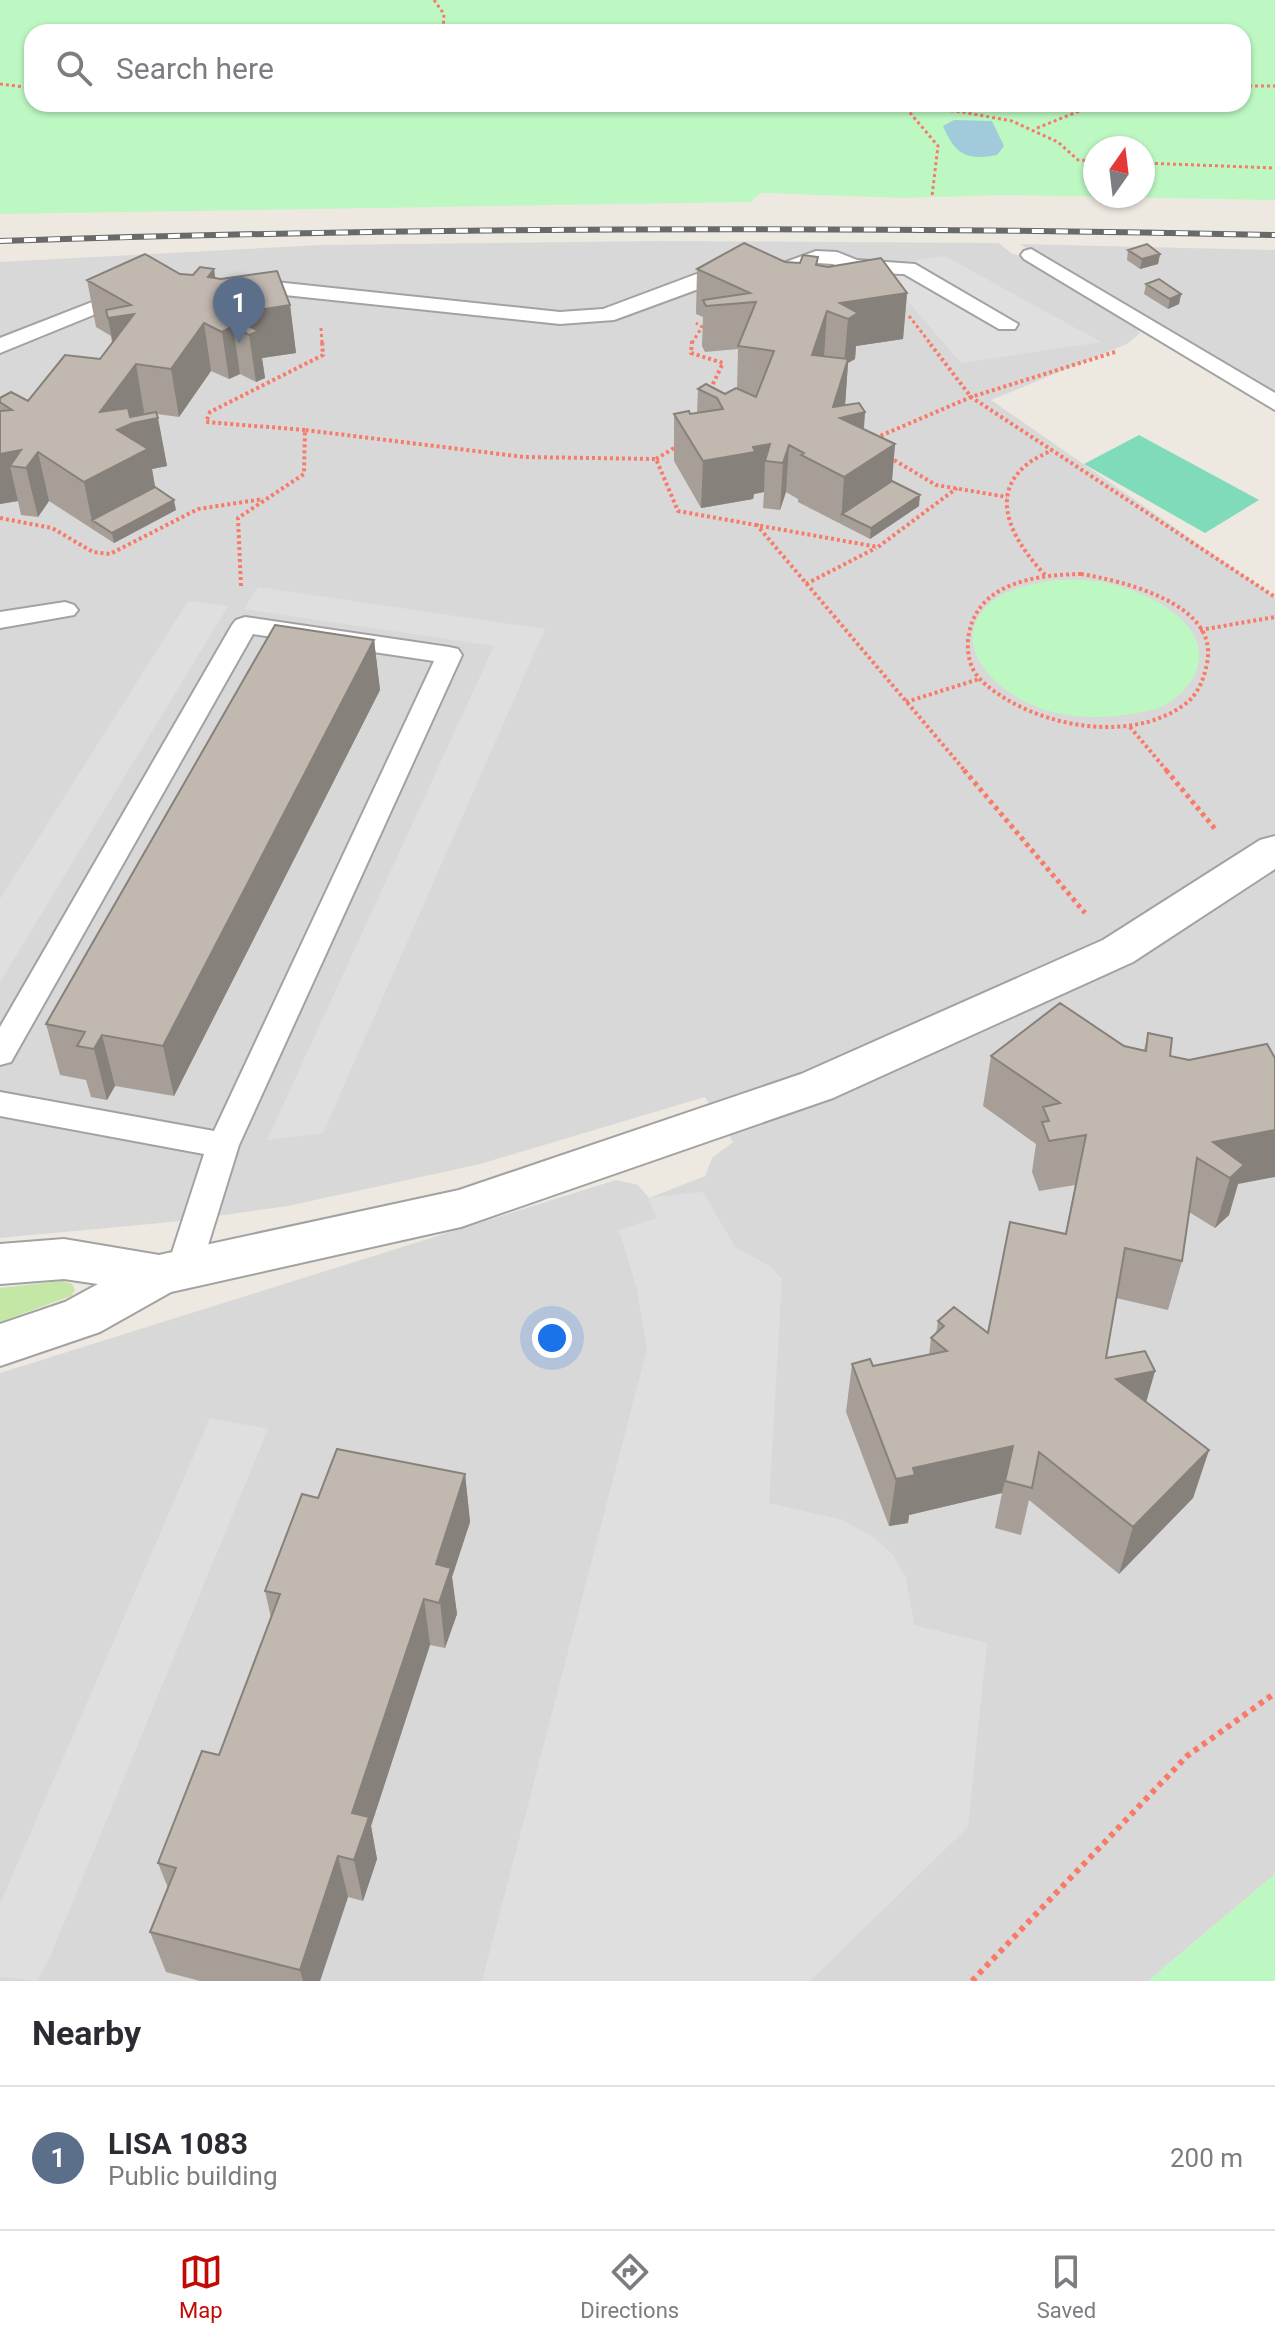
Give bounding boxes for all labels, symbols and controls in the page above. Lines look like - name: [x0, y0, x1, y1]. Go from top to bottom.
- search box: [24, 24, 1251, 112]
- icon: search: [52, 46, 96, 90]
- text: Search here: [116, 51, 274, 86]
- north arrow: [1083, 136, 1155, 208]
- pin: 1: [213, 277, 265, 343]
- your location: [532, 1318, 572, 1358]
- text: Nearby: [32, 2013, 141, 2053]
- text: LISA 1083: [108, 2126, 248, 2161]
- text: 1: [51, 2143, 65, 2173]
- text: 200 m: [1170, 2143, 1243, 2173]
- text: Public building: [108, 2161, 278, 2191]
- tab: Map: [179, 2250, 223, 2323]
- tab: Directions: [580, 2250, 679, 2323]
- tab: Saved: [1037, 2250, 1096, 2323]

